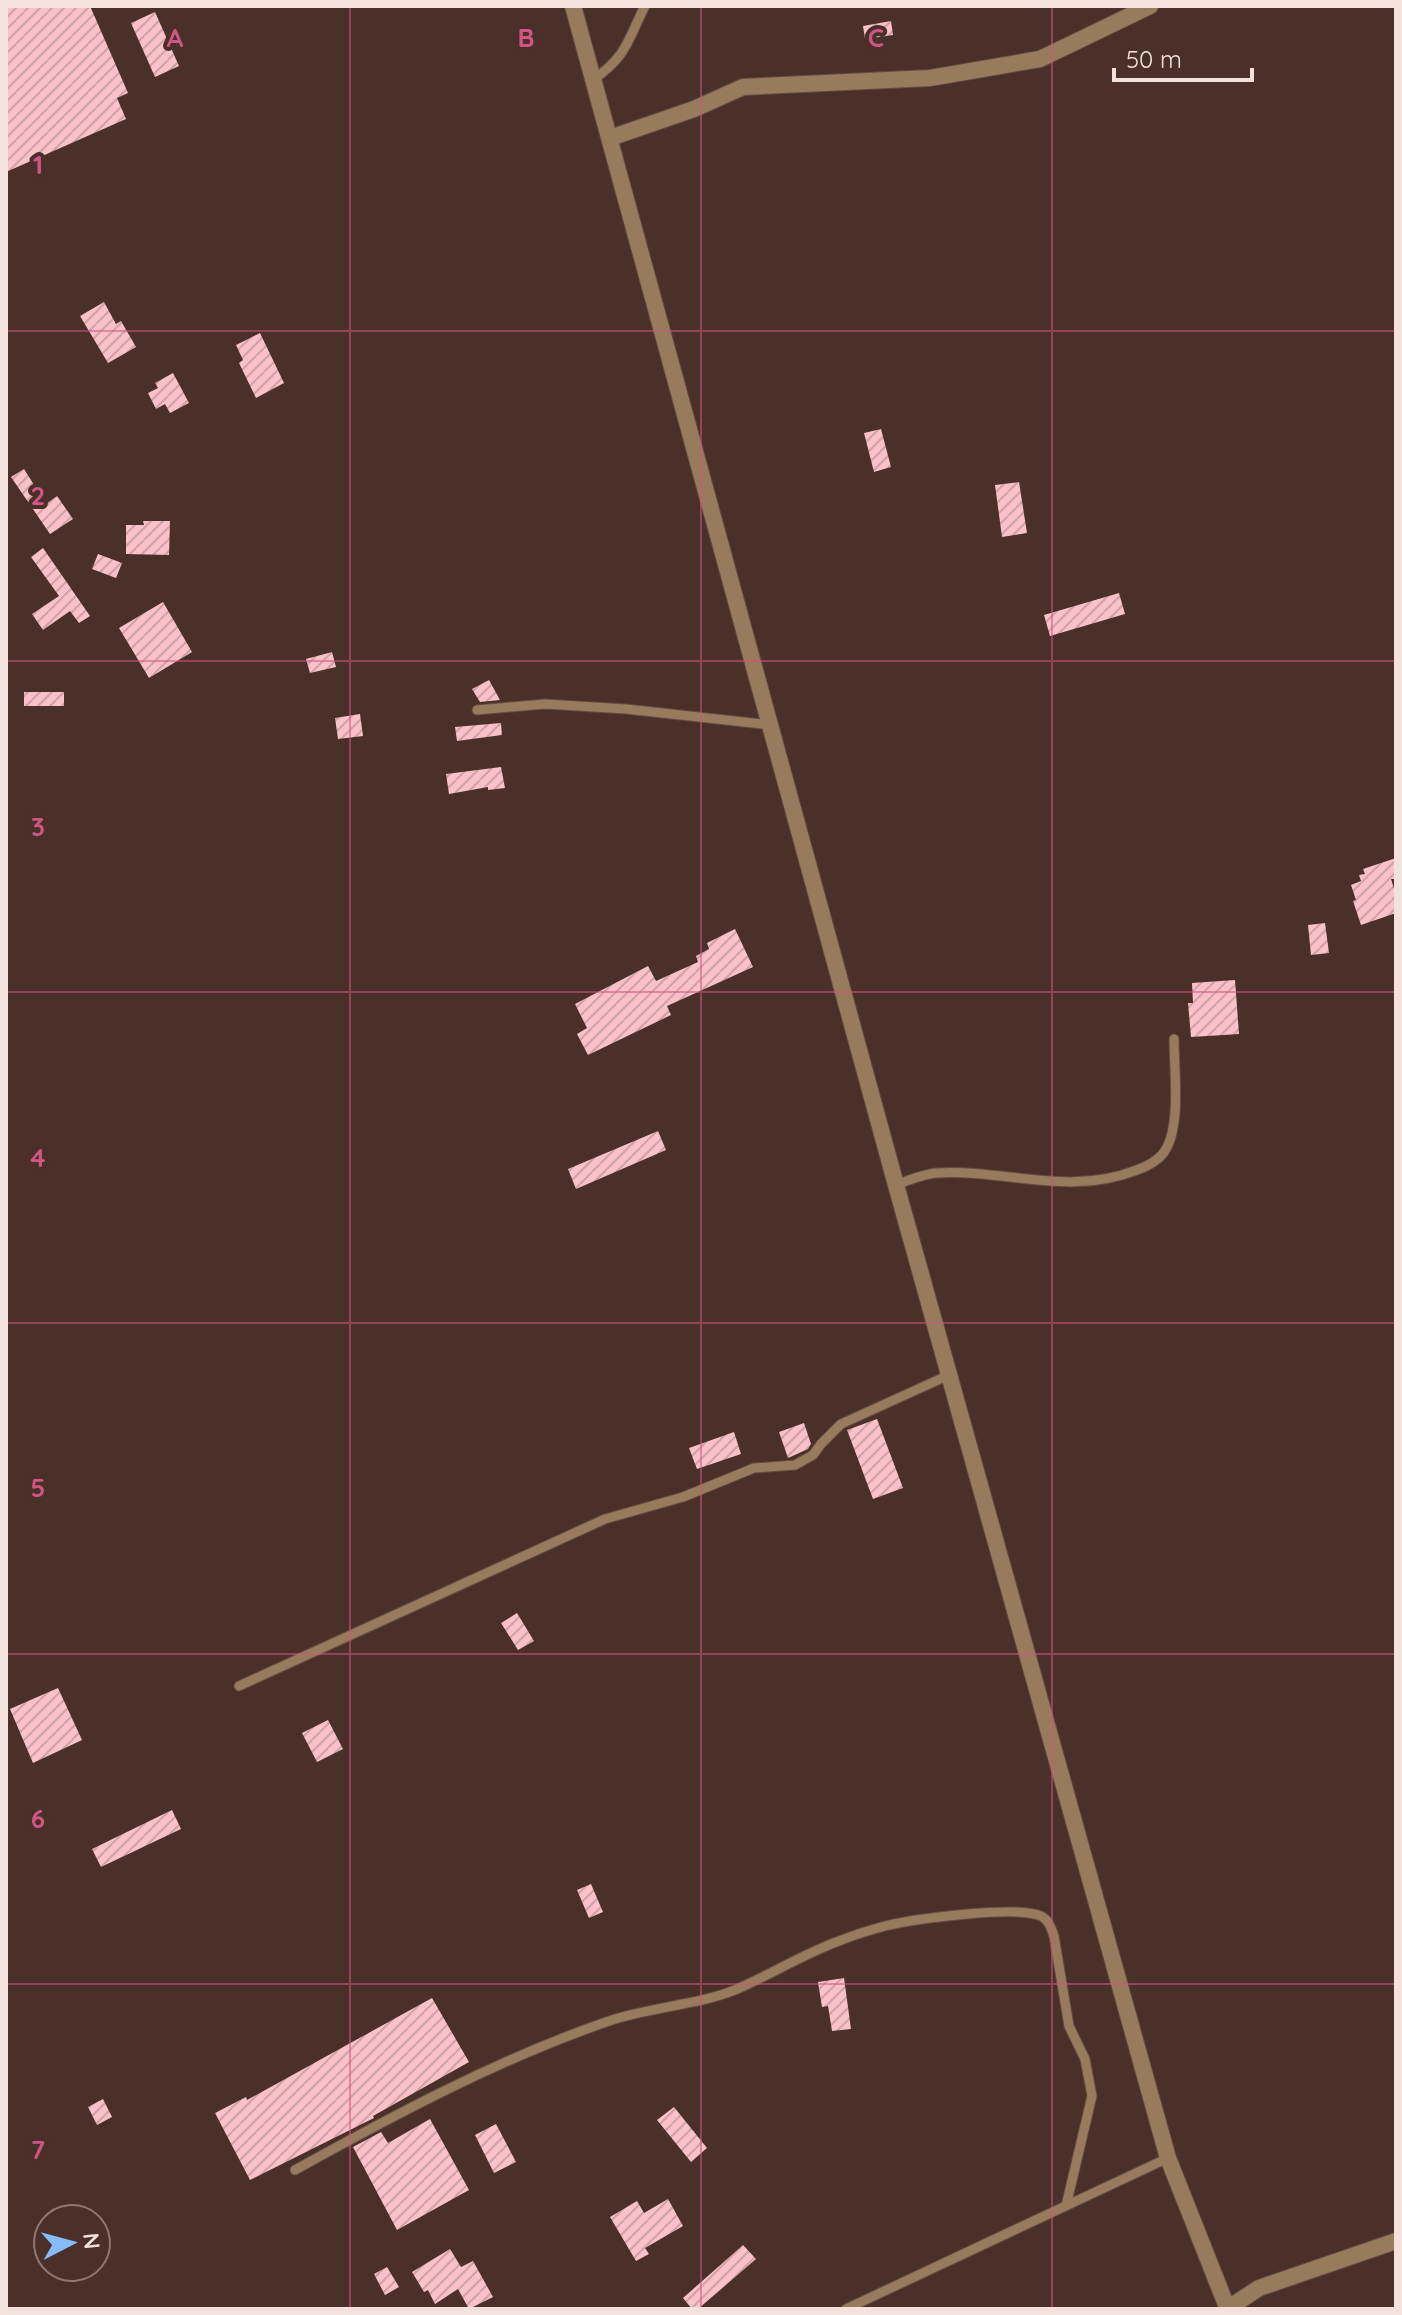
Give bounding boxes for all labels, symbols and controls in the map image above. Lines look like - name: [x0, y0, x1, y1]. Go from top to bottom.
- text: A: [167, 21, 184, 54]
- text: B: [517, 21, 535, 54]
- text: C: [868, 21, 884, 54]
- scale bar: [1114, 32, 1252, 82]
- text: 50 m: [1126, 44, 1182, 74]
- text: 1: [33, 148, 43, 181]
- text: 2: [31, 479, 45, 512]
- text: 3: [31, 810, 45, 843]
- text: 4: [30, 1141, 46, 1174]
- text: 5: [31, 1471, 45, 1504]
- text: 6: [31, 1802, 45, 1835]
- text: 7: [31, 2133, 45, 2166]
- north arrow: [32, 2203, 112, 2283]
- text: N: [77, 2231, 107, 2250]

